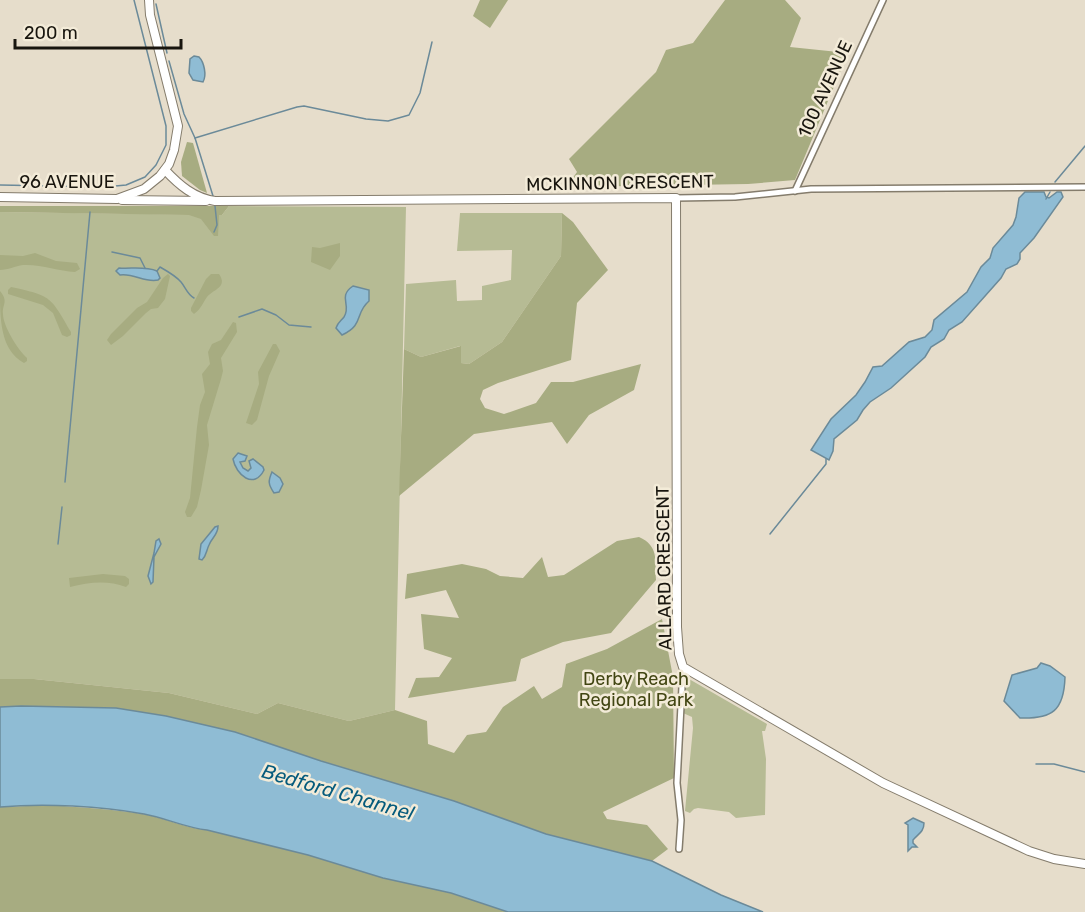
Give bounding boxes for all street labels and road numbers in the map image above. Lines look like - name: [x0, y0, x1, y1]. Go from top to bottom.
- street label: 100 AVENUE: [793, 37, 857, 141]
- street label: MCKINNON CRESCENT: [526, 170, 714, 196]
- street label: 96 AVENUE: [19, 171, 115, 193]
- street label: ALLARD CRESCENT: [652, 485, 676, 651]

